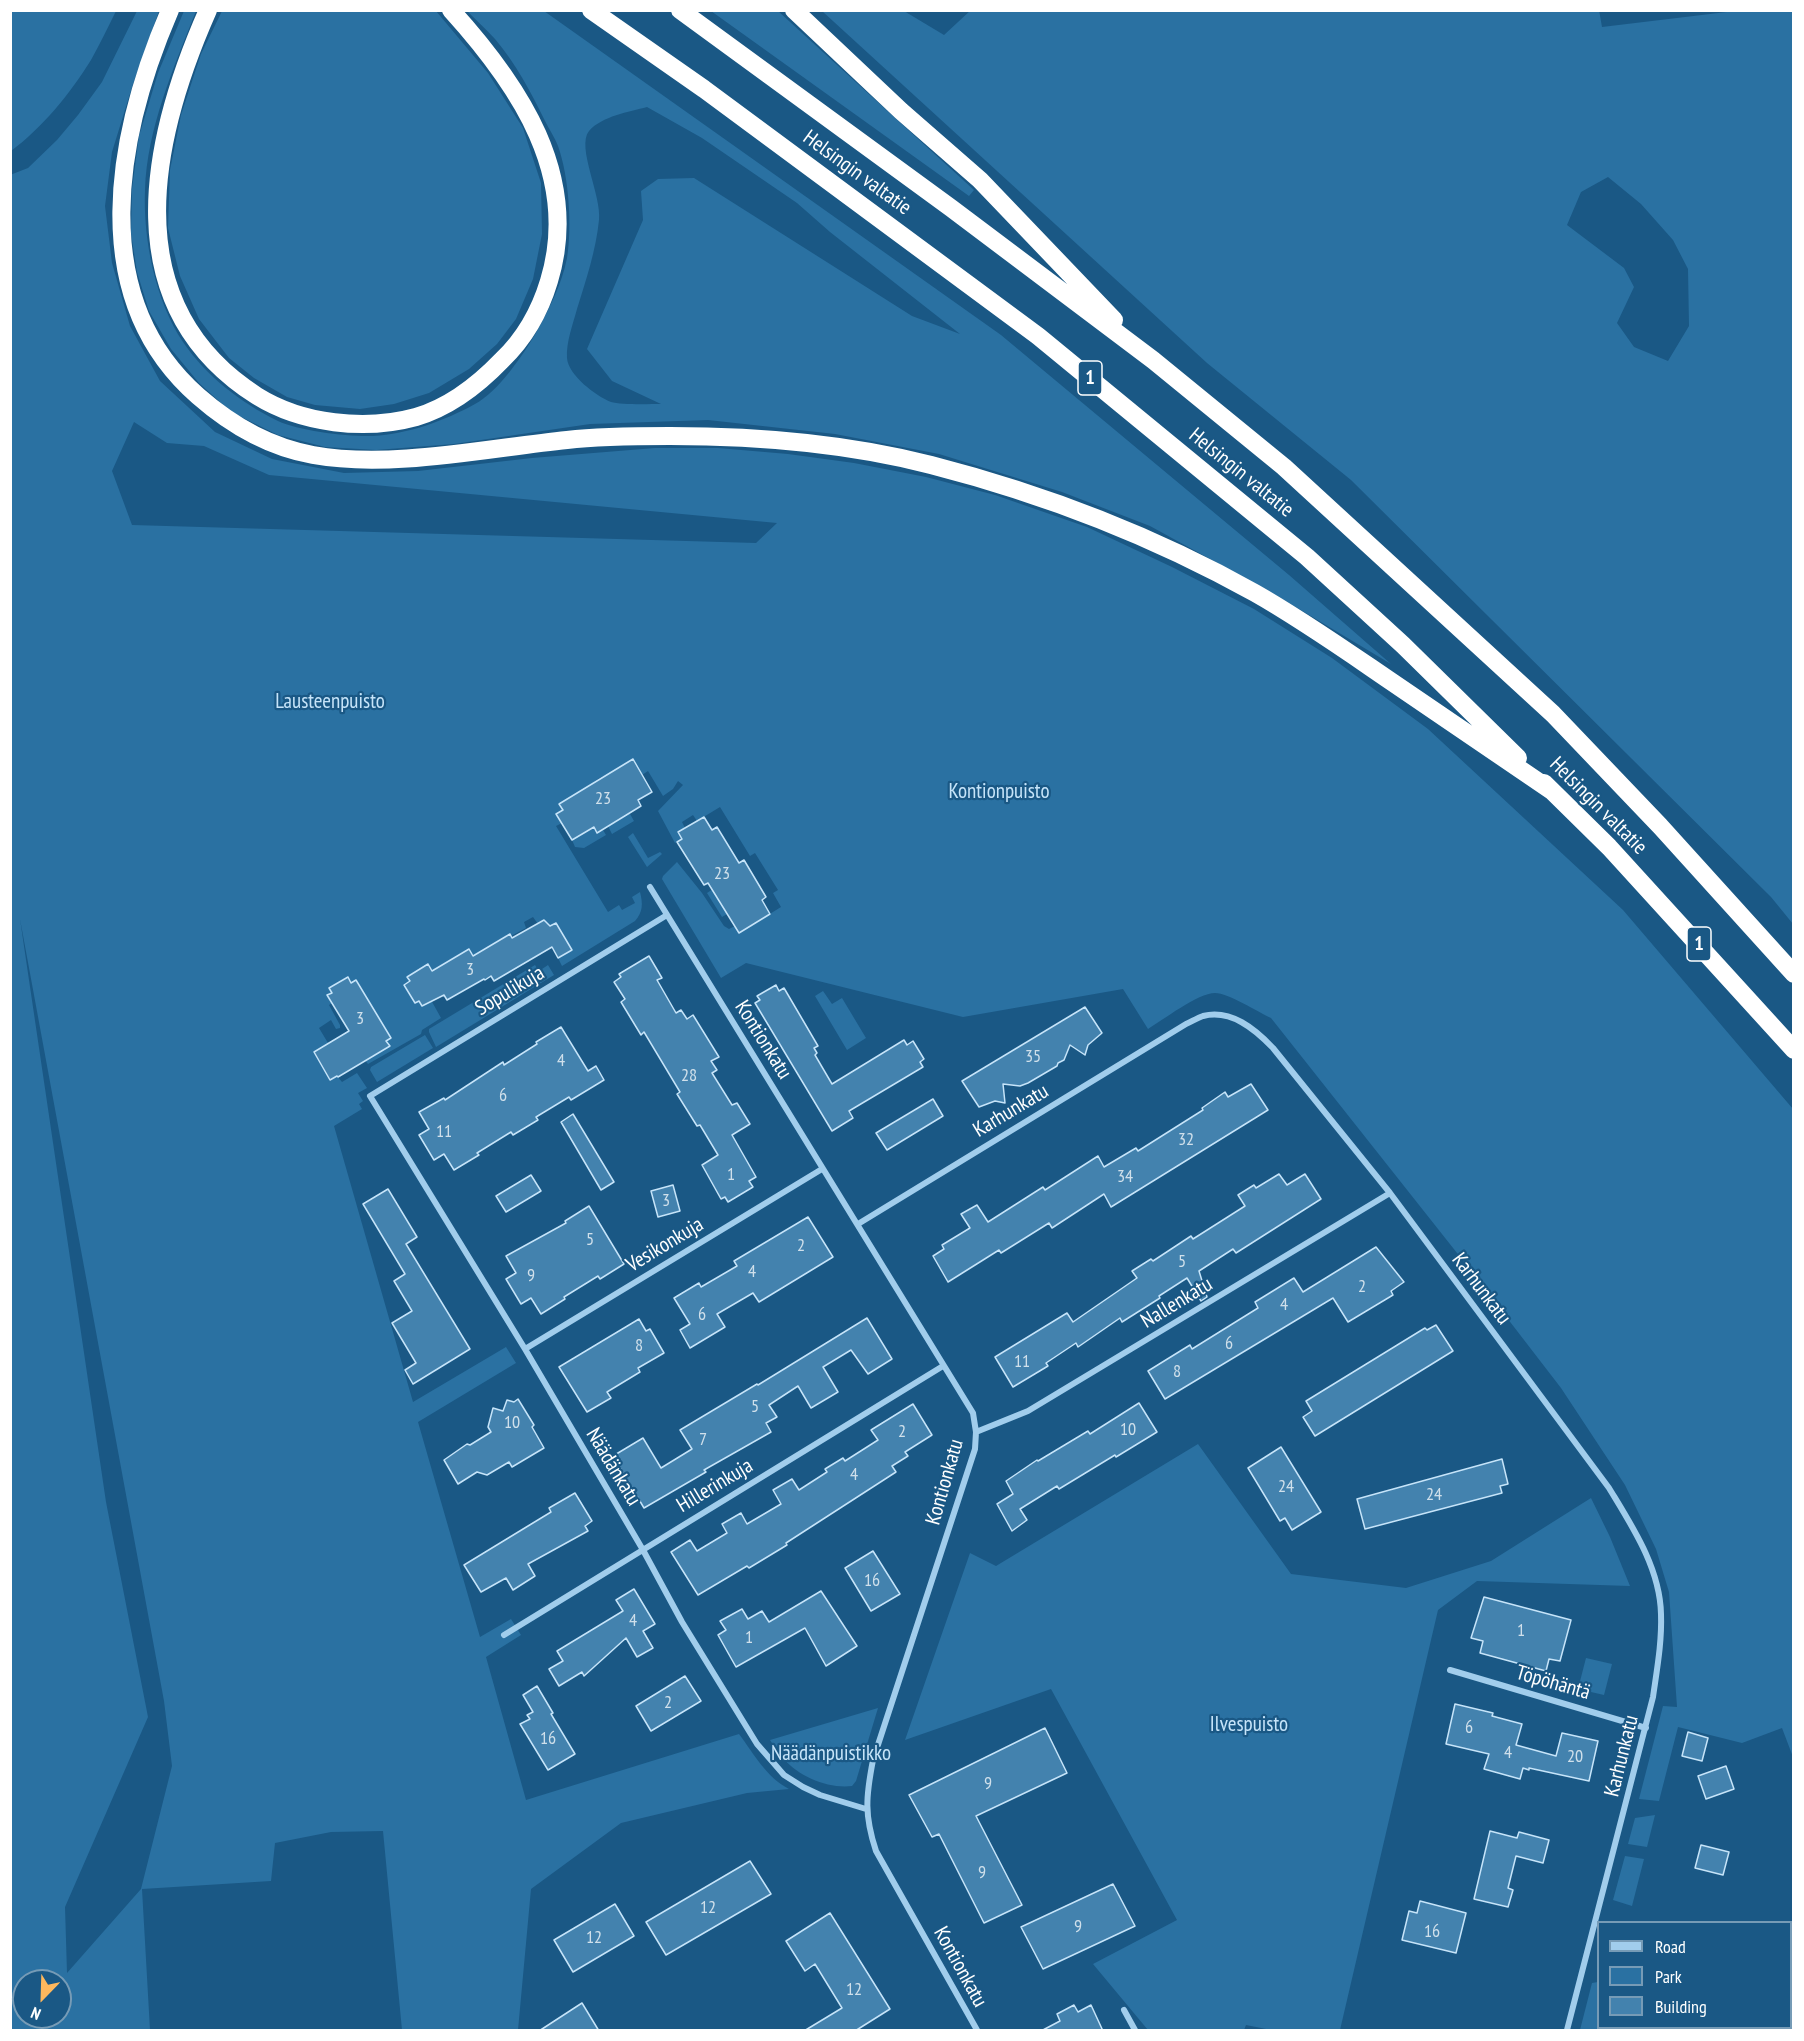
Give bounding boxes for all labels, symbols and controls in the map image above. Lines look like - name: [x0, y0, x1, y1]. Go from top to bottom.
- street label: Helsingin valtatie: [798, 125, 916, 221]
- road number: 1: [1078, 361, 1102, 395]
- street label: Helsingin valtatie: [1183, 423, 1299, 523]
- park label: Lausteenpuisto: [275, 689, 385, 715]
- street label: Helsingin valtatie: [1544, 752, 1652, 860]
- park label: Kontionpuisto: [948, 779, 1050, 805]
- house number: 23: [595, 788, 611, 810]
- house number: 23: [714, 863, 730, 885]
- road number: 1: [1687, 927, 1711, 961]
- house number: 3: [466, 959, 474, 981]
- street label: Sopulikuja: [471, 961, 549, 1021]
- street label: Kontionkatu: [729, 996, 797, 1084]
- house number: 3: [356, 1008, 364, 1030]
- house number: 35: [1025, 1046, 1041, 1068]
- house number: 4: [557, 1050, 565, 1072]
- house number: 28: [681, 1065, 697, 1087]
- street label: Karhunkatu: [969, 1079, 1053, 1143]
- house number: 6: [499, 1085, 507, 1107]
- house number: 11: [436, 1121, 452, 1143]
- house number: 32: [1178, 1129, 1194, 1151]
- house number: 1: [727, 1164, 735, 1186]
- house number: 34: [1117, 1166, 1133, 1188]
- house number: 3: [662, 1190, 670, 1212]
- street label: Vesikonkuja: [622, 1212, 708, 1278]
- house number: 5: [586, 1229, 594, 1251]
- house number: 2: [797, 1235, 805, 1257]
- street label: Karhunkatu: [1446, 1248, 1516, 1330]
- house number: 5: [1178, 1251, 1186, 1273]
- house number: 4: [748, 1261, 756, 1283]
- house number: 9: [527, 1265, 535, 1287]
- street label: Nallenkatu: [1137, 1272, 1217, 1334]
- house number: 2: [1358, 1276, 1366, 1298]
- house number: 4: [1280, 1294, 1288, 1316]
- house number: 6: [698, 1304, 706, 1326]
- house number: 6: [1225, 1333, 1233, 1355]
- house number: 8: [635, 1335, 643, 1357]
- house number: 11: [1014, 1351, 1030, 1373]
- house number: 8: [1173, 1361, 1181, 1383]
- house number: 5: [751, 1396, 759, 1418]
- house number: 10: [504, 1412, 520, 1434]
- house number: 10: [1120, 1419, 1136, 1441]
- house number: 2: [898, 1421, 906, 1443]
- street label: Näädänkatu: [580, 1424, 646, 1510]
- house number: 7: [699, 1429, 707, 1451]
- street label: Kontionkatu: [921, 1436, 969, 1528]
- street label: Hillerinkuja: [673, 1454, 757, 1518]
- house number: 4: [850, 1464, 858, 1486]
- house number: 24: [1278, 1476, 1294, 1498]
- house number: 24: [1426, 1484, 1442, 1506]
- house number: 16: [864, 1570, 880, 1592]
- house number: 4: [629, 1610, 637, 1632]
- house number: 1: [1517, 1620, 1525, 1642]
- house number: 1: [745, 1627, 753, 1649]
- street label: Töpöhäntä: [1513, 1660, 1593, 1706]
- house number: 2: [664, 1692, 672, 1714]
- park label: Ilvespuisto: [1210, 1712, 1288, 1738]
- street label: Karhunkatu: [1600, 1713, 1644, 1799]
- house number: 6: [1465, 1717, 1473, 1739]
- house number: 16: [540, 1728, 556, 1750]
- park label: Näädänpuistikko: [771, 1741, 891, 1767]
- house number: 4: [1504, 1742, 1512, 1764]
- house number: 20: [1567, 1746, 1583, 1768]
- house number: 9: [984, 1773, 992, 1795]
- house number: 9: [978, 1862, 986, 1884]
- house number: 12: [700, 1897, 716, 1919]
- house number: 9: [1074, 1916, 1082, 1938]
- house number: 16: [1424, 1921, 1440, 1943]
- legend: [1597, 1921, 1792, 2029]
- street label: Kontionkatu: [928, 1922, 992, 2012]
- house number: 12: [586, 1927, 602, 1949]
- text: Road: [1655, 1935, 1686, 1958]
- text: Park: [1655, 1965, 1682, 1988]
- north arrow: [12, 1969, 72, 2029]
- house number: 12: [846, 1979, 862, 2001]
- text: Building: [1655, 1995, 1707, 2018]
- text: N: [28, 2003, 44, 2025]

